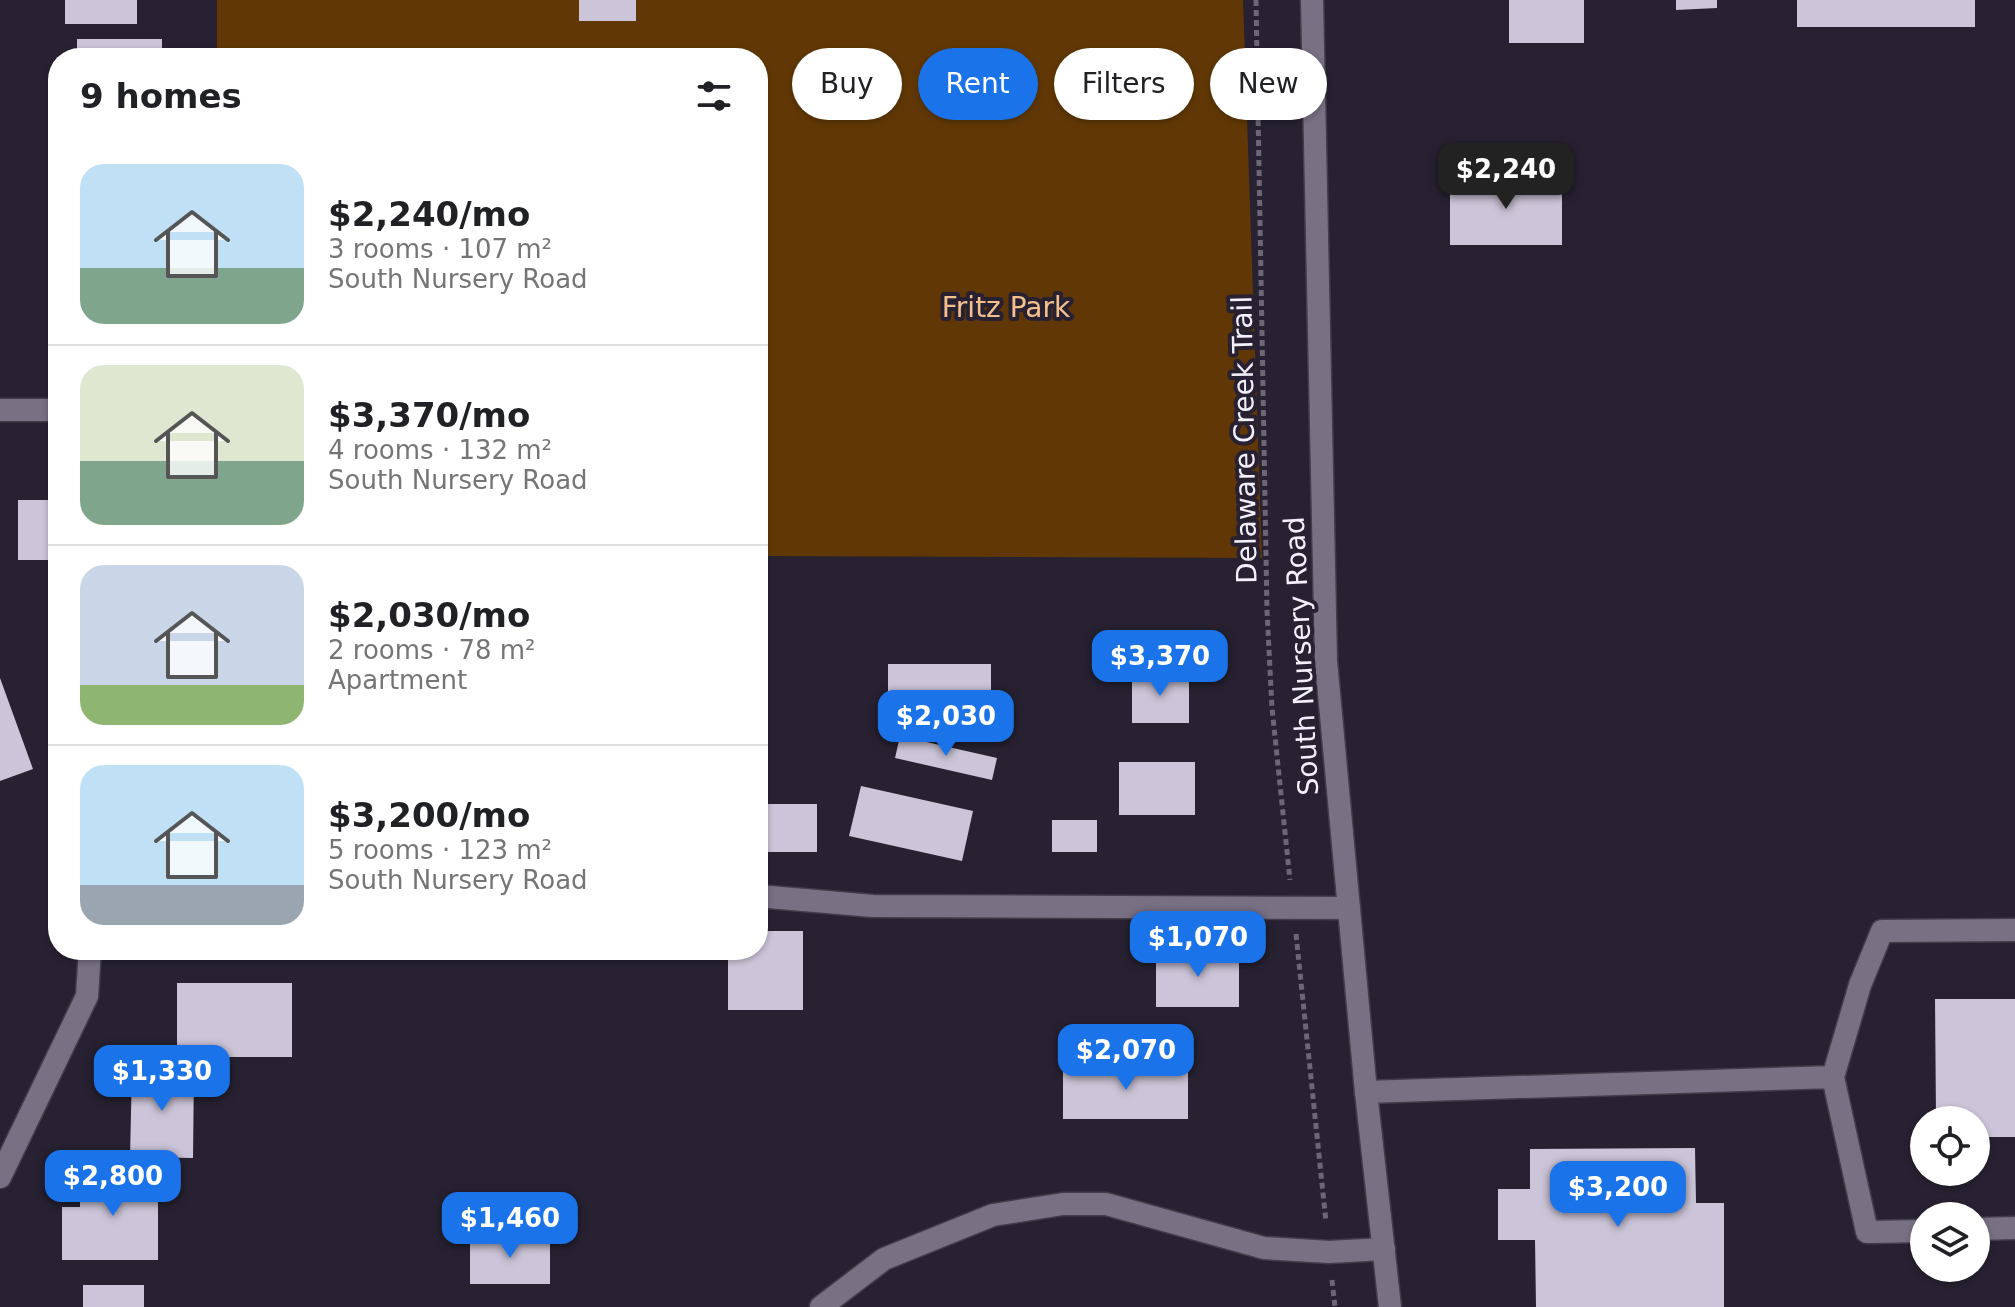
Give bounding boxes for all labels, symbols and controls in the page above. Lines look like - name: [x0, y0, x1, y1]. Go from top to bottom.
- chip: Buy: [792, 48, 902, 120]
- chip: Rent: [918, 48, 1038, 120]
- chip: Filters: [1054, 48, 1194, 120]
- chip: New: [1210, 48, 1327, 120]
- icon: filters: [692, 74, 736, 118]
- text: 9 homes: [80, 76, 242, 116]
- pin: $2,240: [1441, 143, 1571, 211]
- text: $2,240: [1456, 154, 1556, 184]
- text: $2,240/mo: [328, 194, 530, 234]
- icon: home: [144, 196, 240, 292]
- text: 3 rooms · 107 m²: [328, 234, 552, 264]
- text: South Nursery Road: [328, 264, 588, 294]
- park label: Fritz Park: [942, 291, 1071, 324]
- street label: Delaware Creek Trail: [1225, 296, 1264, 584]
- text: $3,370/mo: [328, 395, 530, 435]
- icon: home: [144, 397, 240, 493]
- text: 4 rooms · 132 m²: [328, 435, 552, 465]
- text: South Nursery Road: [328, 465, 588, 495]
- street label: South Nursery Road: [1278, 516, 1325, 796]
- text: $2,030/mo: [328, 595, 530, 635]
- icon: home: [144, 597, 240, 693]
- pin: $3,370: [1095, 630, 1225, 698]
- text: 2 rooms · 78 m²: [328, 635, 536, 665]
- text: $3,370: [1110, 641, 1210, 671]
- text: Apartment: [328, 665, 467, 695]
- pin: $2,030: [881, 690, 1011, 758]
- text: $2,030: [896, 701, 996, 731]
- text: $3,200/mo: [328, 795, 530, 835]
- icon: home: [144, 797, 240, 893]
- text: 5 rooms · 123 m²: [328, 835, 552, 865]
- text: South Nursery Road: [328, 865, 588, 895]
- pin: $1,070: [1133, 911, 1263, 979]
- text: $1,070: [1148, 922, 1248, 952]
- pin: $2,070: [1061, 1024, 1191, 1092]
- text: $2,070: [1076, 1035, 1176, 1065]
- pin: $1,330: [97, 1045, 227, 1113]
- text: $1,330: [112, 1056, 212, 1086]
- map controls: [1910, 1106, 1990, 1282]
- button: locate: [1910, 1106, 1990, 1186]
- pin: $2,800: [48, 1150, 178, 1218]
- text: $2,800: [63, 1161, 163, 1191]
- pin: $3,200: [1553, 1161, 1683, 1229]
- text: $3,200: [1568, 1172, 1668, 1202]
- pin: $1,460: [445, 1192, 575, 1260]
- button: layers: [1910, 1202, 1990, 1282]
- text: $1,460: [460, 1203, 560, 1233]

